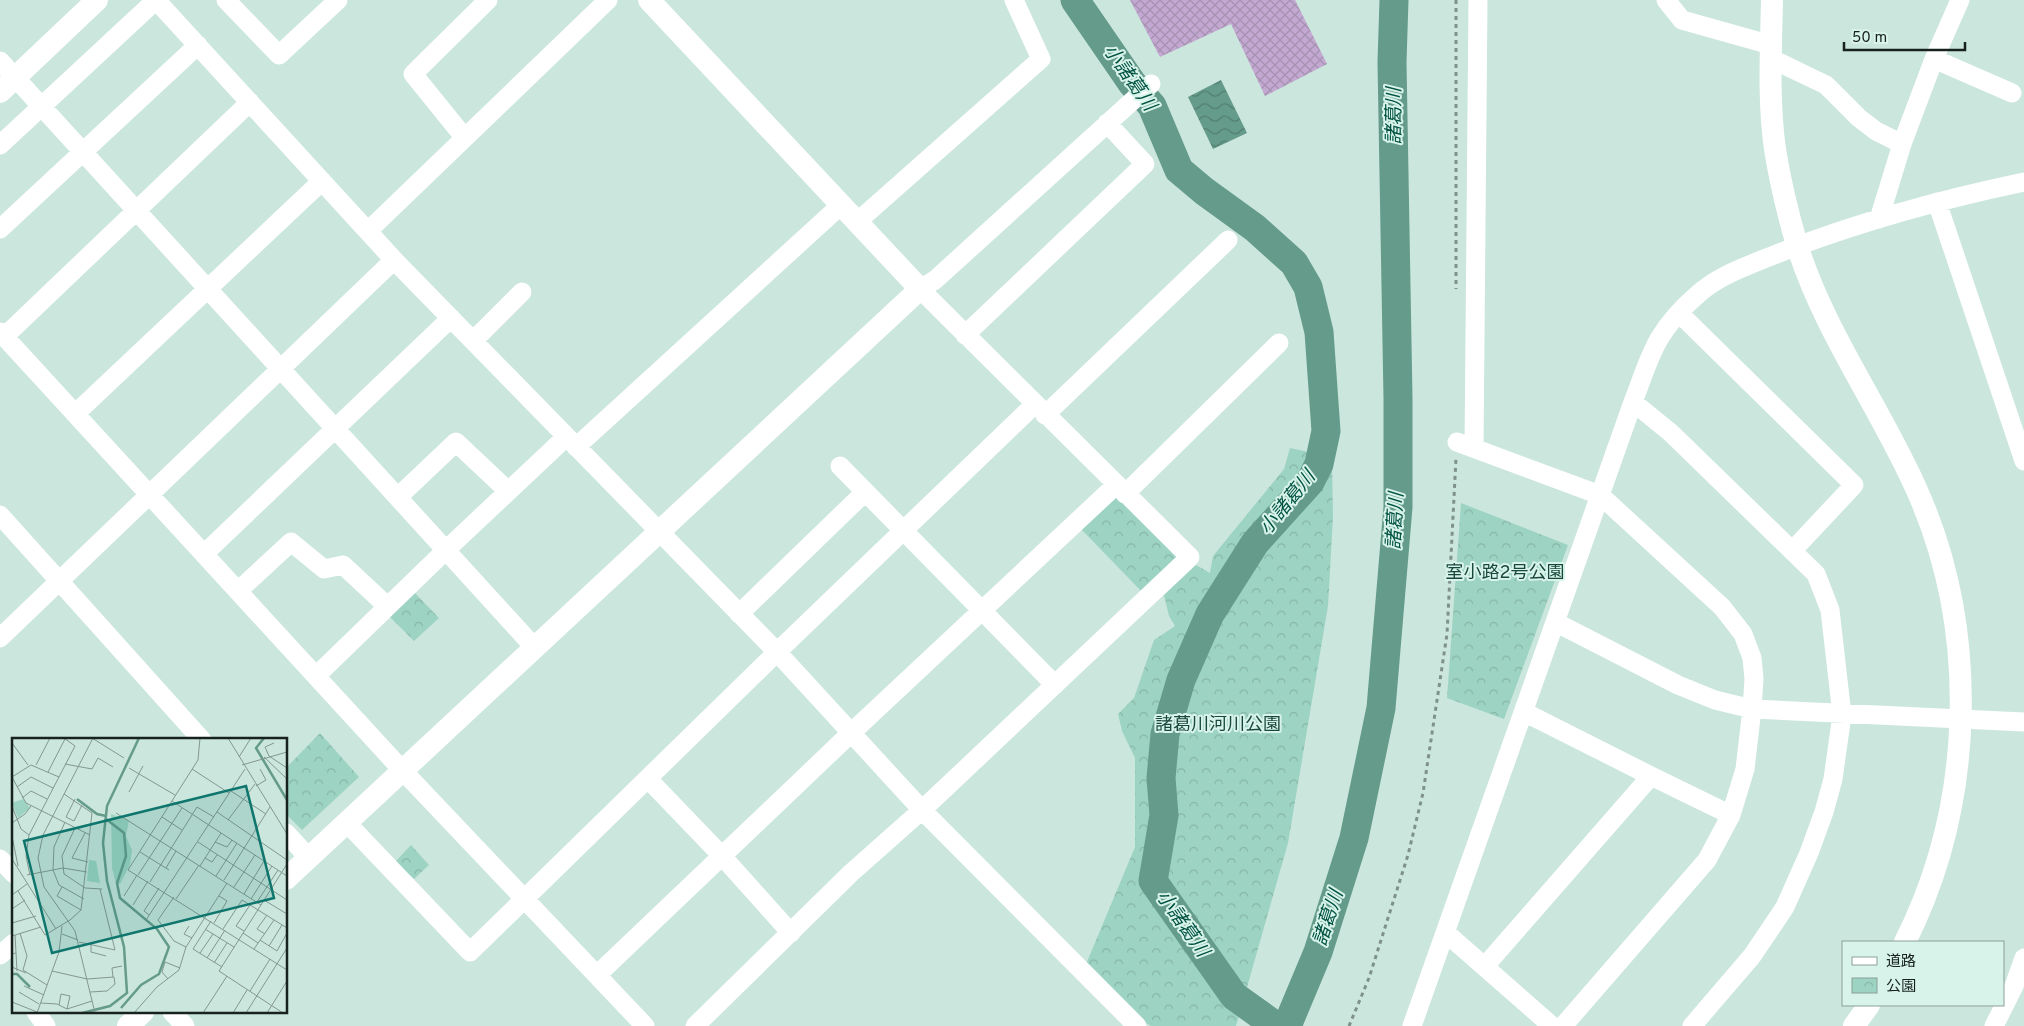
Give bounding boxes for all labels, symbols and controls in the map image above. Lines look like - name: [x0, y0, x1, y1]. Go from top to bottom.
- scale bar: [1844, 20, 1965, 52]
- text: 50 m: [1852, 29, 1887, 48]
- water label: 小諸葛川: [1097, 40, 1162, 118]
- water label: 諸葛川: [1383, 86, 1407, 145]
- water label: 小諸葛川: [1255, 464, 1322, 540]
- water label: 諸葛川: [1383, 490, 1410, 550]
- park label: 室小路2号公園: [1445, 562, 1565, 585]
- park label: 諸葛川河川公園: [1155, 714, 1281, 737]
- inset map: [12, 738, 288, 1014]
- water label: 諸葛川: [1309, 885, 1350, 949]
- water label: 小諸葛川: [1150, 886, 1215, 964]
- legend: [1842, 941, 2004, 1006]
- text: 道路: [1886, 953, 1916, 972]
- text: 公園: [1886, 978, 1916, 997]

